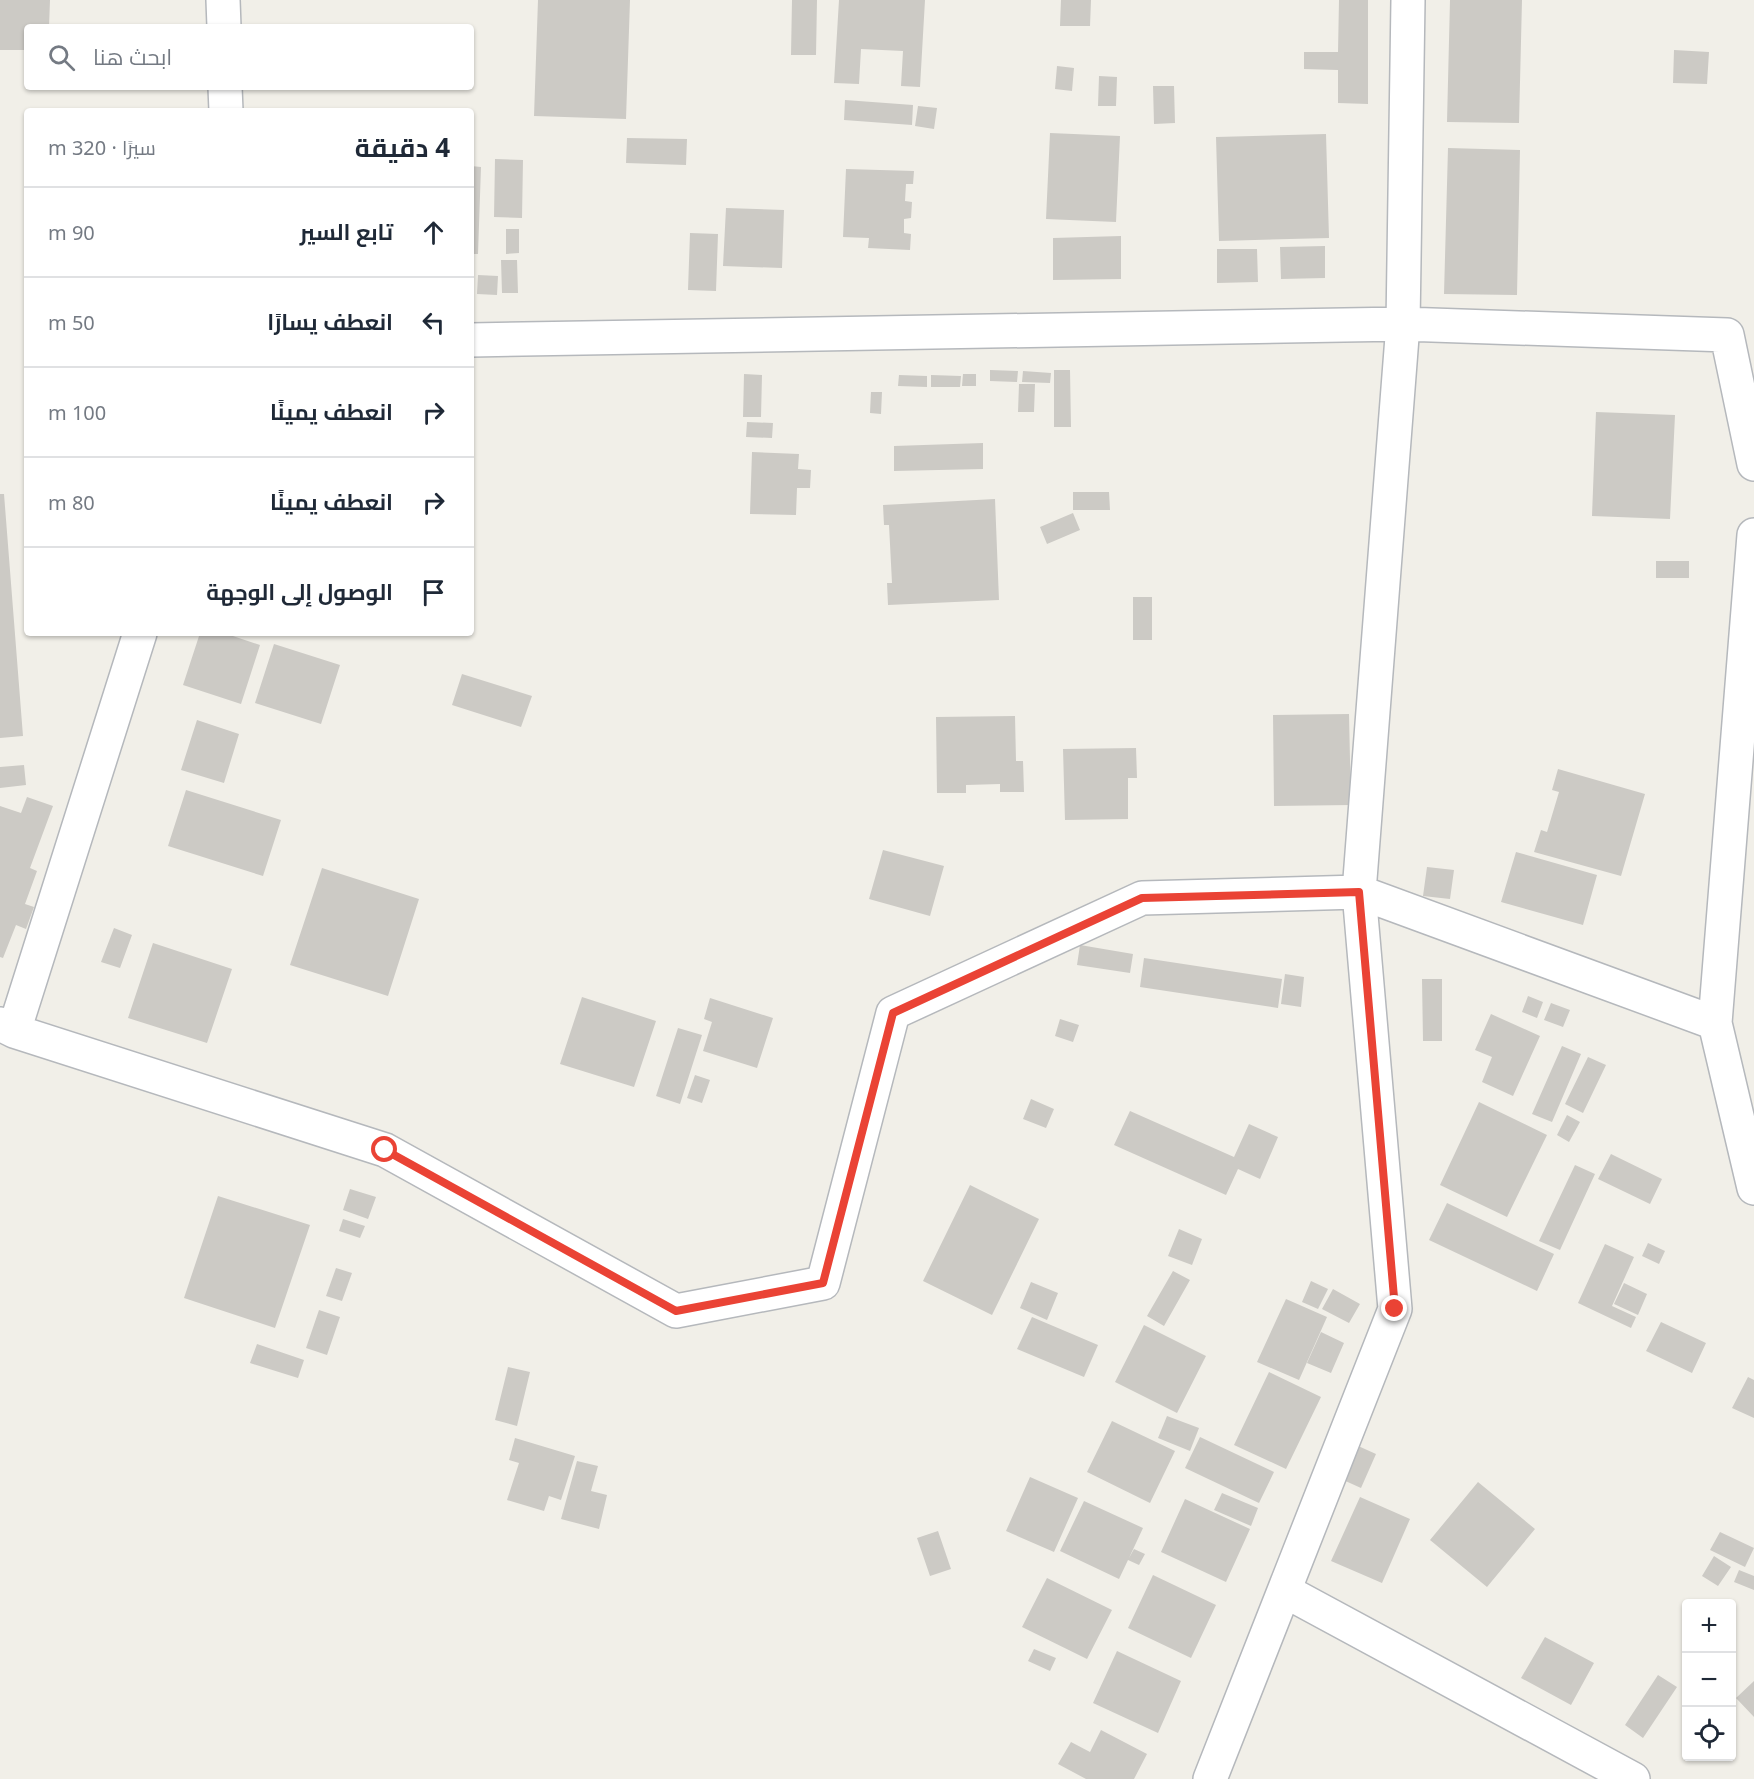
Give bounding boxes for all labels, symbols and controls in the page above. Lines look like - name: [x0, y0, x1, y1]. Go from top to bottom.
- search box: [24, 24, 474, 90]
- icon: search: [45, 41, 78, 74]
- text: ابحث هنا: [93, 41, 172, 71]
- text: 4 دقيقة: [355, 129, 450, 165]
- text: سيرًا · 320 m: [48, 134, 156, 161]
- text: تابع السير: [300, 216, 393, 246]
- icon: ahead: [417, 216, 450, 249]
- text: 90 m: [48, 219, 95, 246]
- text: انعطف يسارًا: [267, 306, 393, 336]
- icon: left: [417, 306, 450, 339]
- text: 50 m: [48, 309, 95, 336]
- text: انعطف يمينًا: [270, 396, 393, 426]
- icon: right: [417, 396, 450, 429]
- text: 100 m: [48, 399, 106, 426]
- text: انعطف يمينًا: [270, 486, 393, 516]
- icon: right: [417, 486, 450, 519]
- text: 80 m: [48, 489, 95, 516]
- text: الوصول إلى الوجهة: [206, 576, 393, 606]
- icon: arrive: [417, 576, 450, 609]
- route start: [371, 1136, 397, 1162]
- route end: [1381, 1295, 1407, 1321]
- map controls: [1682, 1599, 1736, 1761]
- button: +: [1682, 1599, 1736, 1653]
- button: −: [1682, 1653, 1736, 1707]
- button: locate: [1682, 1707, 1736, 1761]

